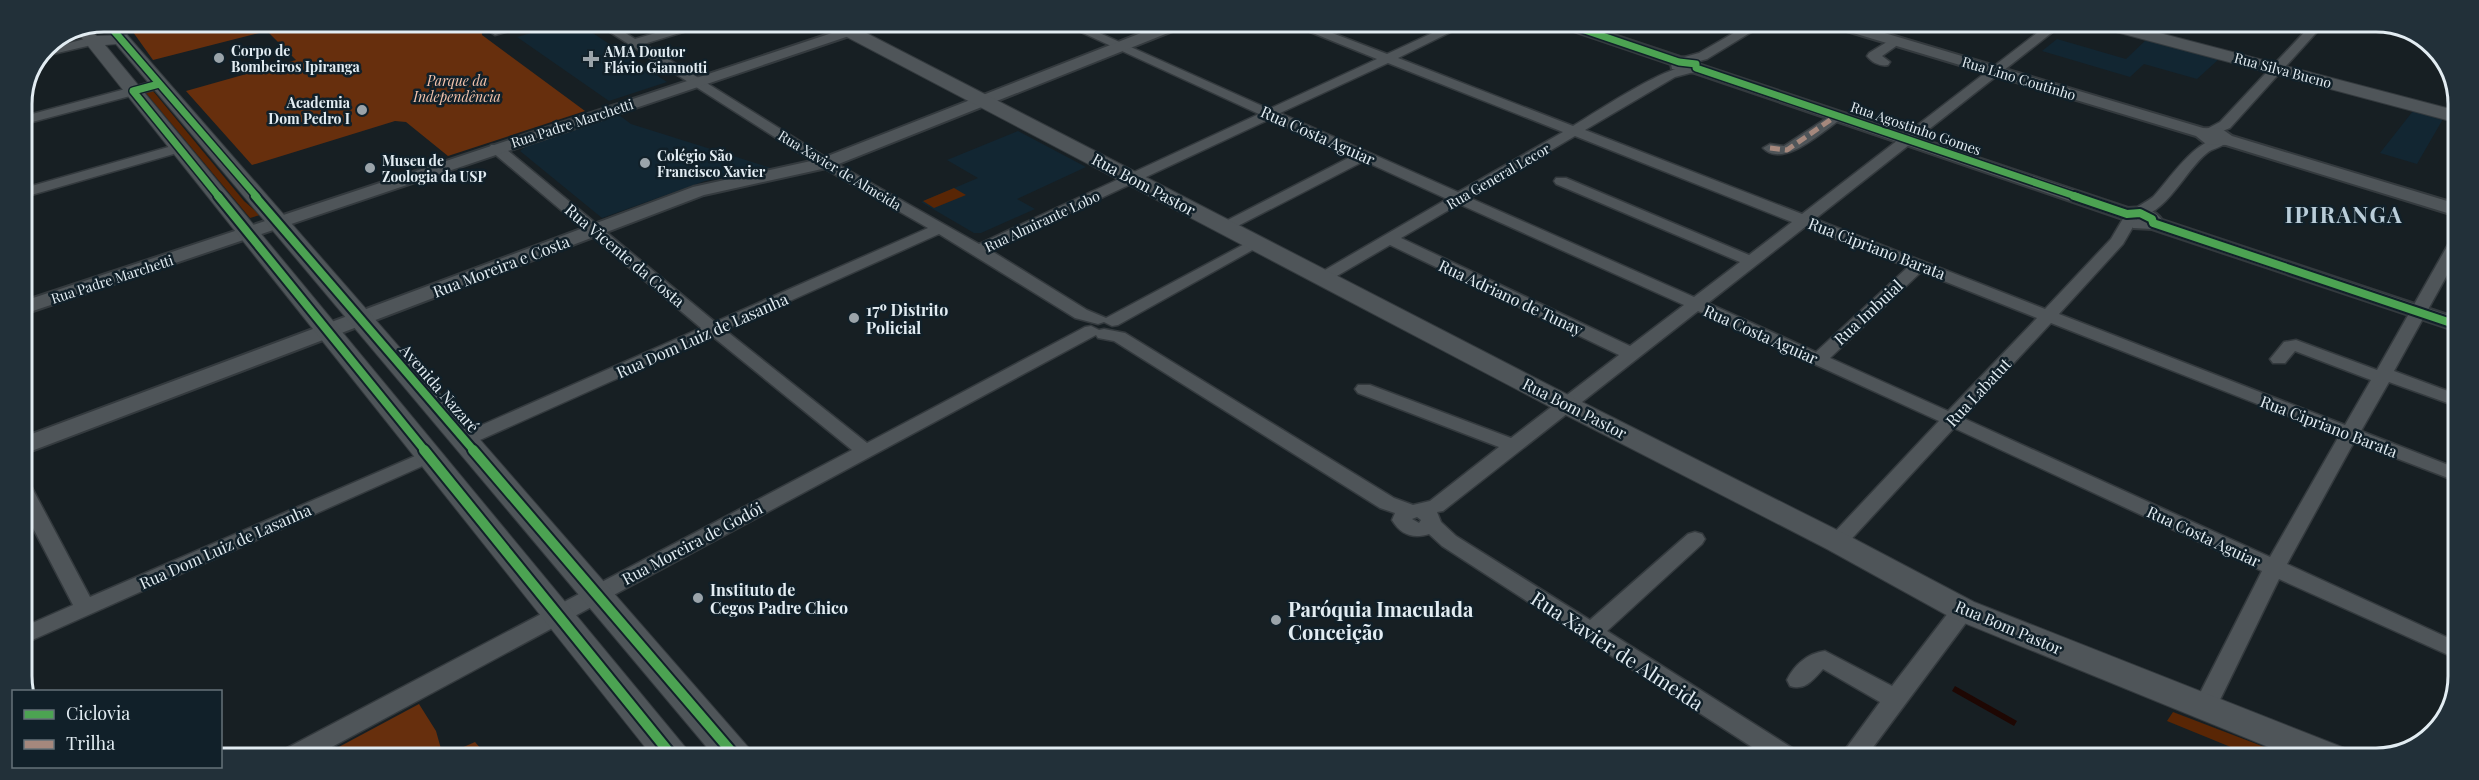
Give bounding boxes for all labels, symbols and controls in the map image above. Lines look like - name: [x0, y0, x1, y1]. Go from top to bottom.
- place label: Corpo de Bombeiros Ipiranga: [231, 41, 360, 76]
- place label: AMA Doutor Flávio Giannotti: [603, 42, 708, 77]
- street label: Rua Silva Bueno: [2232, 48, 2334, 92]
- marker: AMA Doutor Flávio Giannotti: [582, 50, 600, 68]
- marker: Corpo de Bombeiros Ipiranga: [212, 51, 226, 65]
- street label: Rua Lino Coutinho: [1960, 52, 2079, 104]
- park label: Parque da Independência: [412, 71, 501, 106]
- place label: Academia Dom Pedro I: [268, 93, 351, 128]
- street label: Rua Padre Marchetti: [508, 94, 636, 152]
- street label: Rua Agostinho Gomes: [1848, 97, 1984, 159]
- street label: Rua Costa Aguiar: [1258, 100, 1378, 170]
- marker: Academia Dom Pedro I: [355, 103, 369, 117]
- street label: Rua Xavier de Almeida: [775, 126, 905, 214]
- street label: Rua General Lecor: [1443, 138, 1554, 213]
- place label: Colégio São Francisco Xavier: [657, 146, 766, 181]
- street label: Rua Bom Pastor: [1089, 148, 1199, 220]
- place label: Museu de Zoologia da USP: [382, 151, 486, 186]
- marker: Colégio São Francisco Xavier: [638, 156, 652, 170]
- marker: Museu de Zoologia da USP: [363, 161, 377, 175]
- street label: Rua Almirante Lobo: [981, 186, 1103, 256]
- street label: Rua Vicente da Costa: [561, 199, 689, 311]
- district label: IPIRANGA: [2285, 199, 2403, 229]
- street label: Rua Cipriano Barata: [1805, 212, 1949, 284]
- street label: Rua Moreira e Costa: [430, 230, 572, 302]
- street label: Rua Padre Marchetti: [48, 250, 176, 308]
- street label: Rua Adriano de Tunay: [1435, 254, 1587, 340]
- street label: Rua Imbuial: [1829, 275, 1907, 349]
- street label: Rua Dom Luiz de Lasanha: [613, 288, 791, 382]
- place label: 17º Distrito Policial: [866, 299, 948, 338]
- street label: Rua Costa Aguiar: [1701, 299, 1821, 369]
- marker: 17º Distrito Policial: [847, 311, 861, 325]
- street label: Avenida Nazaré: [395, 339, 484, 437]
- street label: Rua Labatut: [1941, 353, 2015, 431]
- street label: Rua Bom Pastor: [1519, 373, 1631, 443]
- street label: Rua Cipriano Barata: [2257, 390, 2401, 462]
- street label: Rua Moreira de Godói: [618, 497, 766, 589]
- street label: Rua Dom Luiz de Lasanha: [136, 499, 314, 593]
- street label: Rua Costa Aguiar: [2144, 501, 2264, 571]
- place label: Instituto de Cegos Padre Chico: [710, 579, 848, 618]
- street label: Rua Xavier de Almeida: [1527, 584, 1709, 716]
- marker: Instituto de Cegos Padre Chico: [691, 591, 705, 605]
- place label: Paróquia Imaculada Conceição: [1288, 595, 1474, 645]
- street label: Rua Bom Pastor: [1952, 595, 2066, 659]
- marker: Paróquia Imaculada Conceição: [1269, 613, 1283, 627]
- legend: [12, 690, 222, 768]
- text: Ciclovia: [66, 701, 130, 725]
- text: Trilha: [66, 731, 115, 755]

